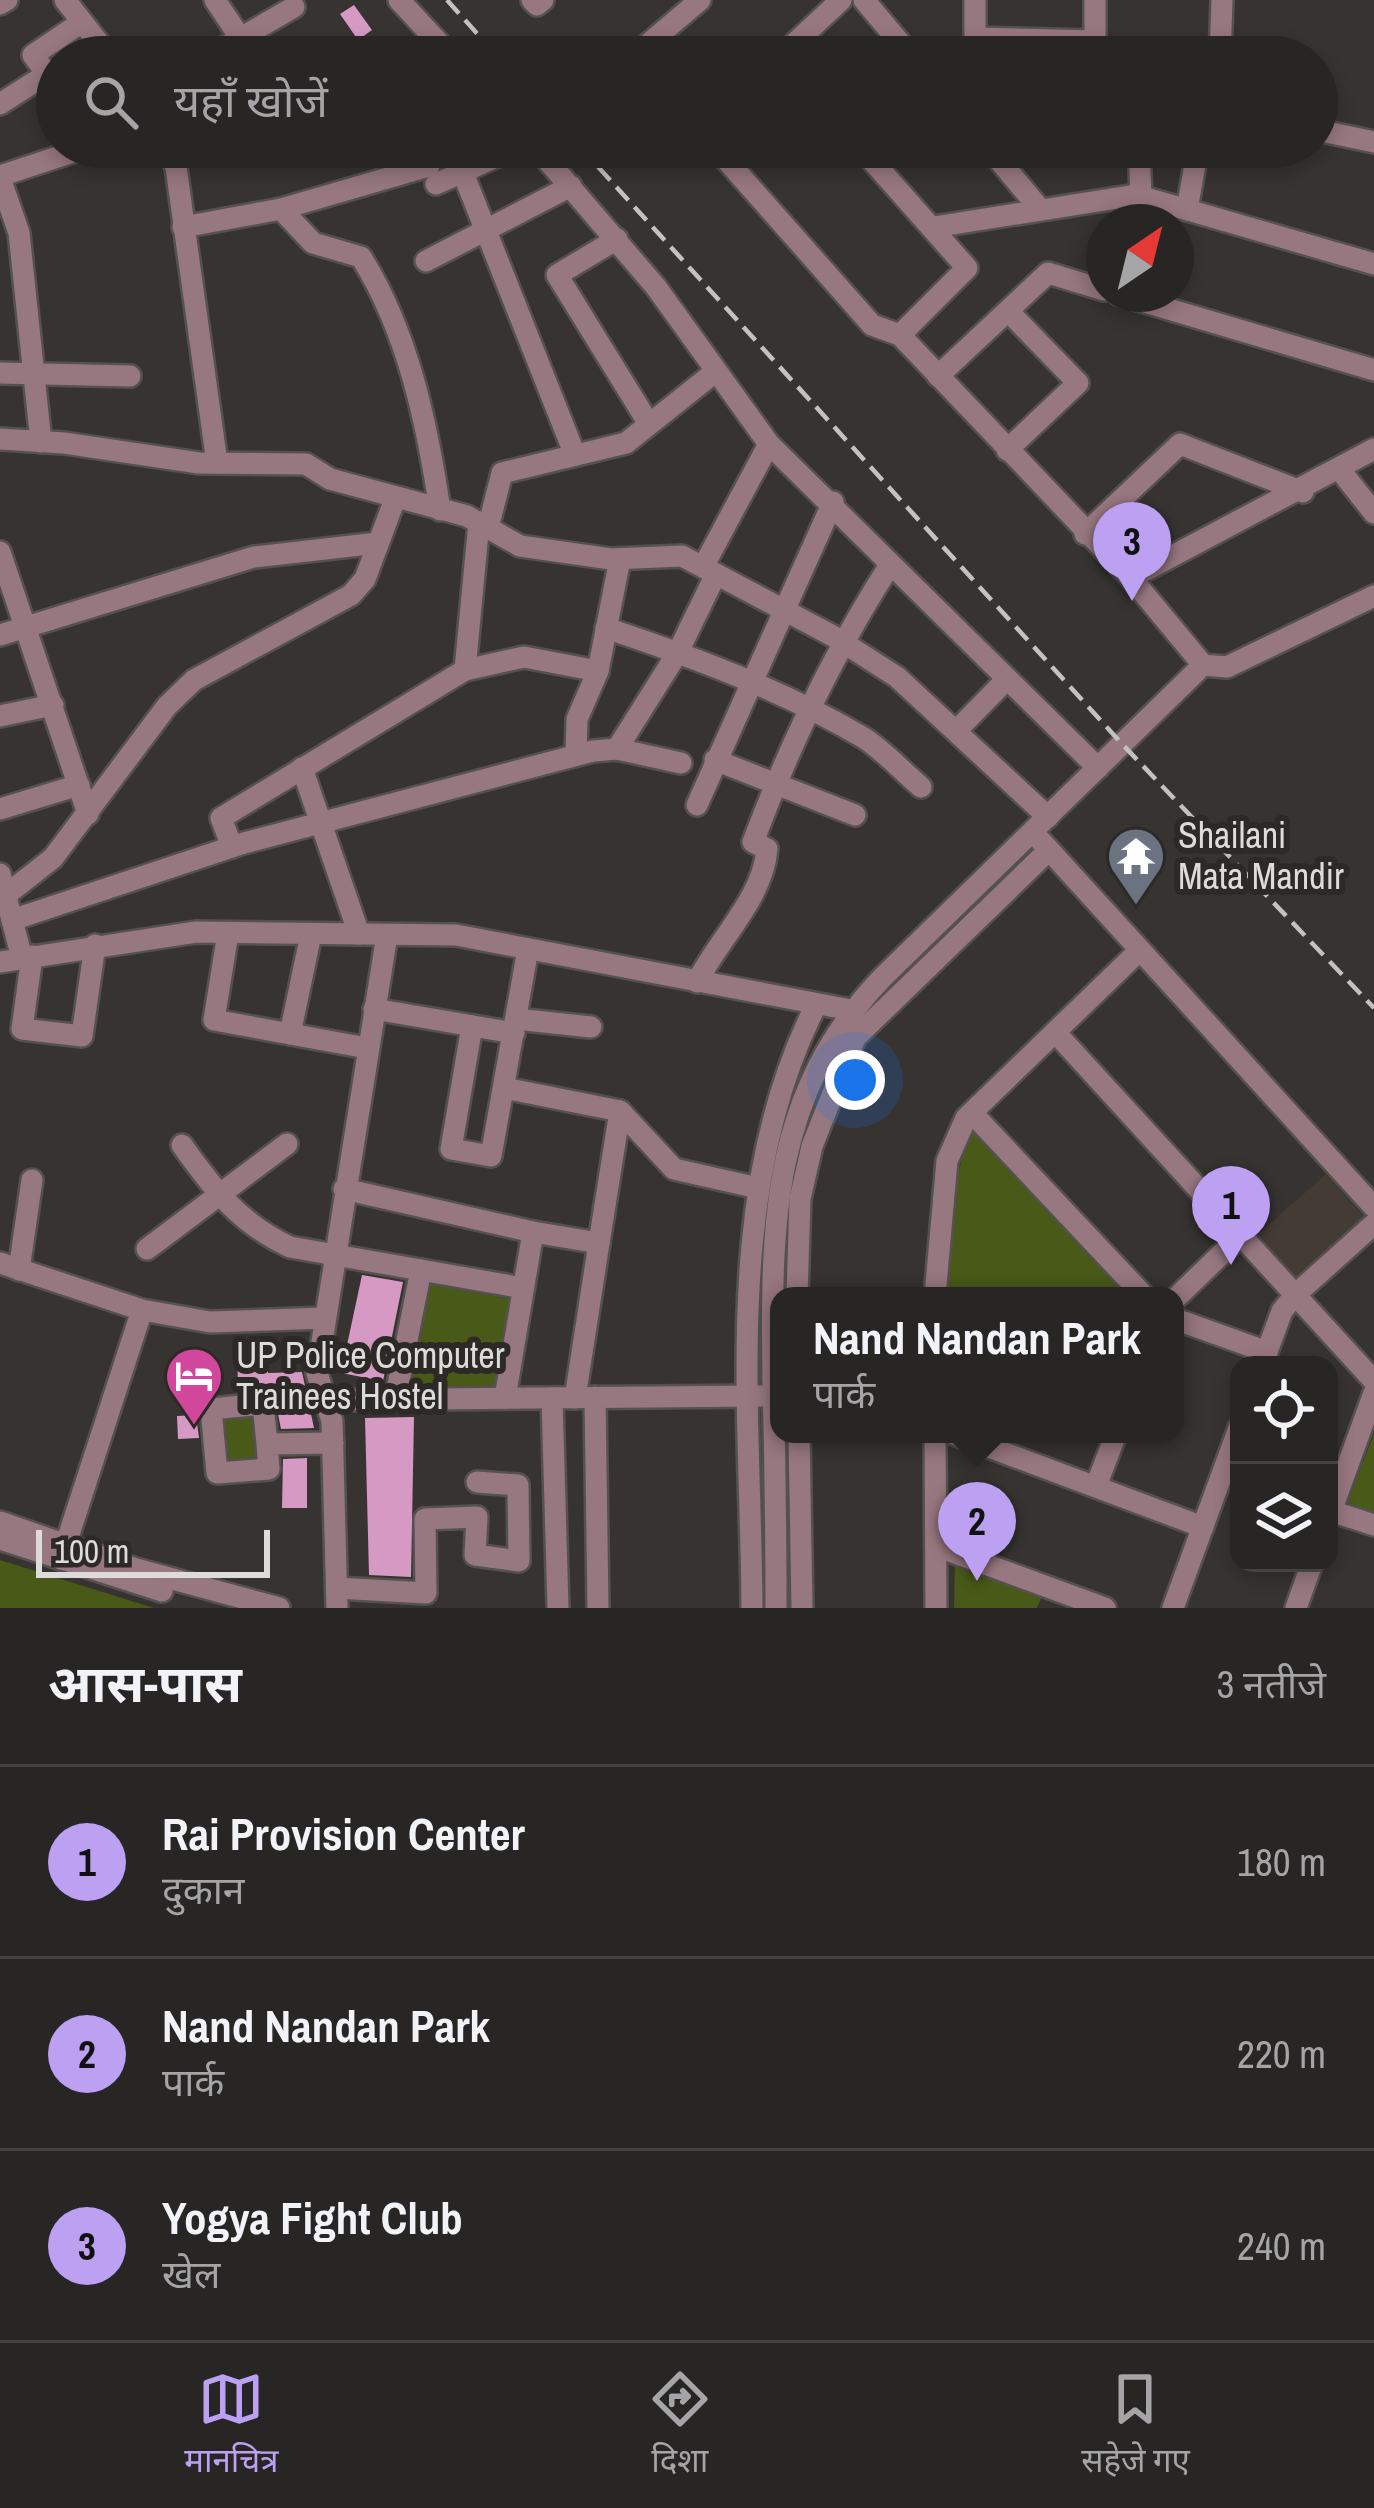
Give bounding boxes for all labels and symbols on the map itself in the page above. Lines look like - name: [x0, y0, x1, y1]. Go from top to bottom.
- north arrow: [1086, 204, 1194, 312]
- pin: 3: [1093, 502, 1171, 601]
- place label: Shailani Mata Mandir: [1178, 811, 1344, 900]
- temple icon: Shailani Mata Mandir: [1105, 825, 1167, 907]
- your location: [825, 1050, 885, 1110]
- pin: 1: [1192, 1166, 1270, 1265]
- place label: UP Police Computer Trainees Hostel: [236, 1331, 505, 1420]
- hotel icon: UP Police Computer Trainees Hostel: [163, 1345, 225, 1427]
- pin: 2: [938, 1482, 1016, 1581]
- scale bar: [36, 1524, 270, 1577]

